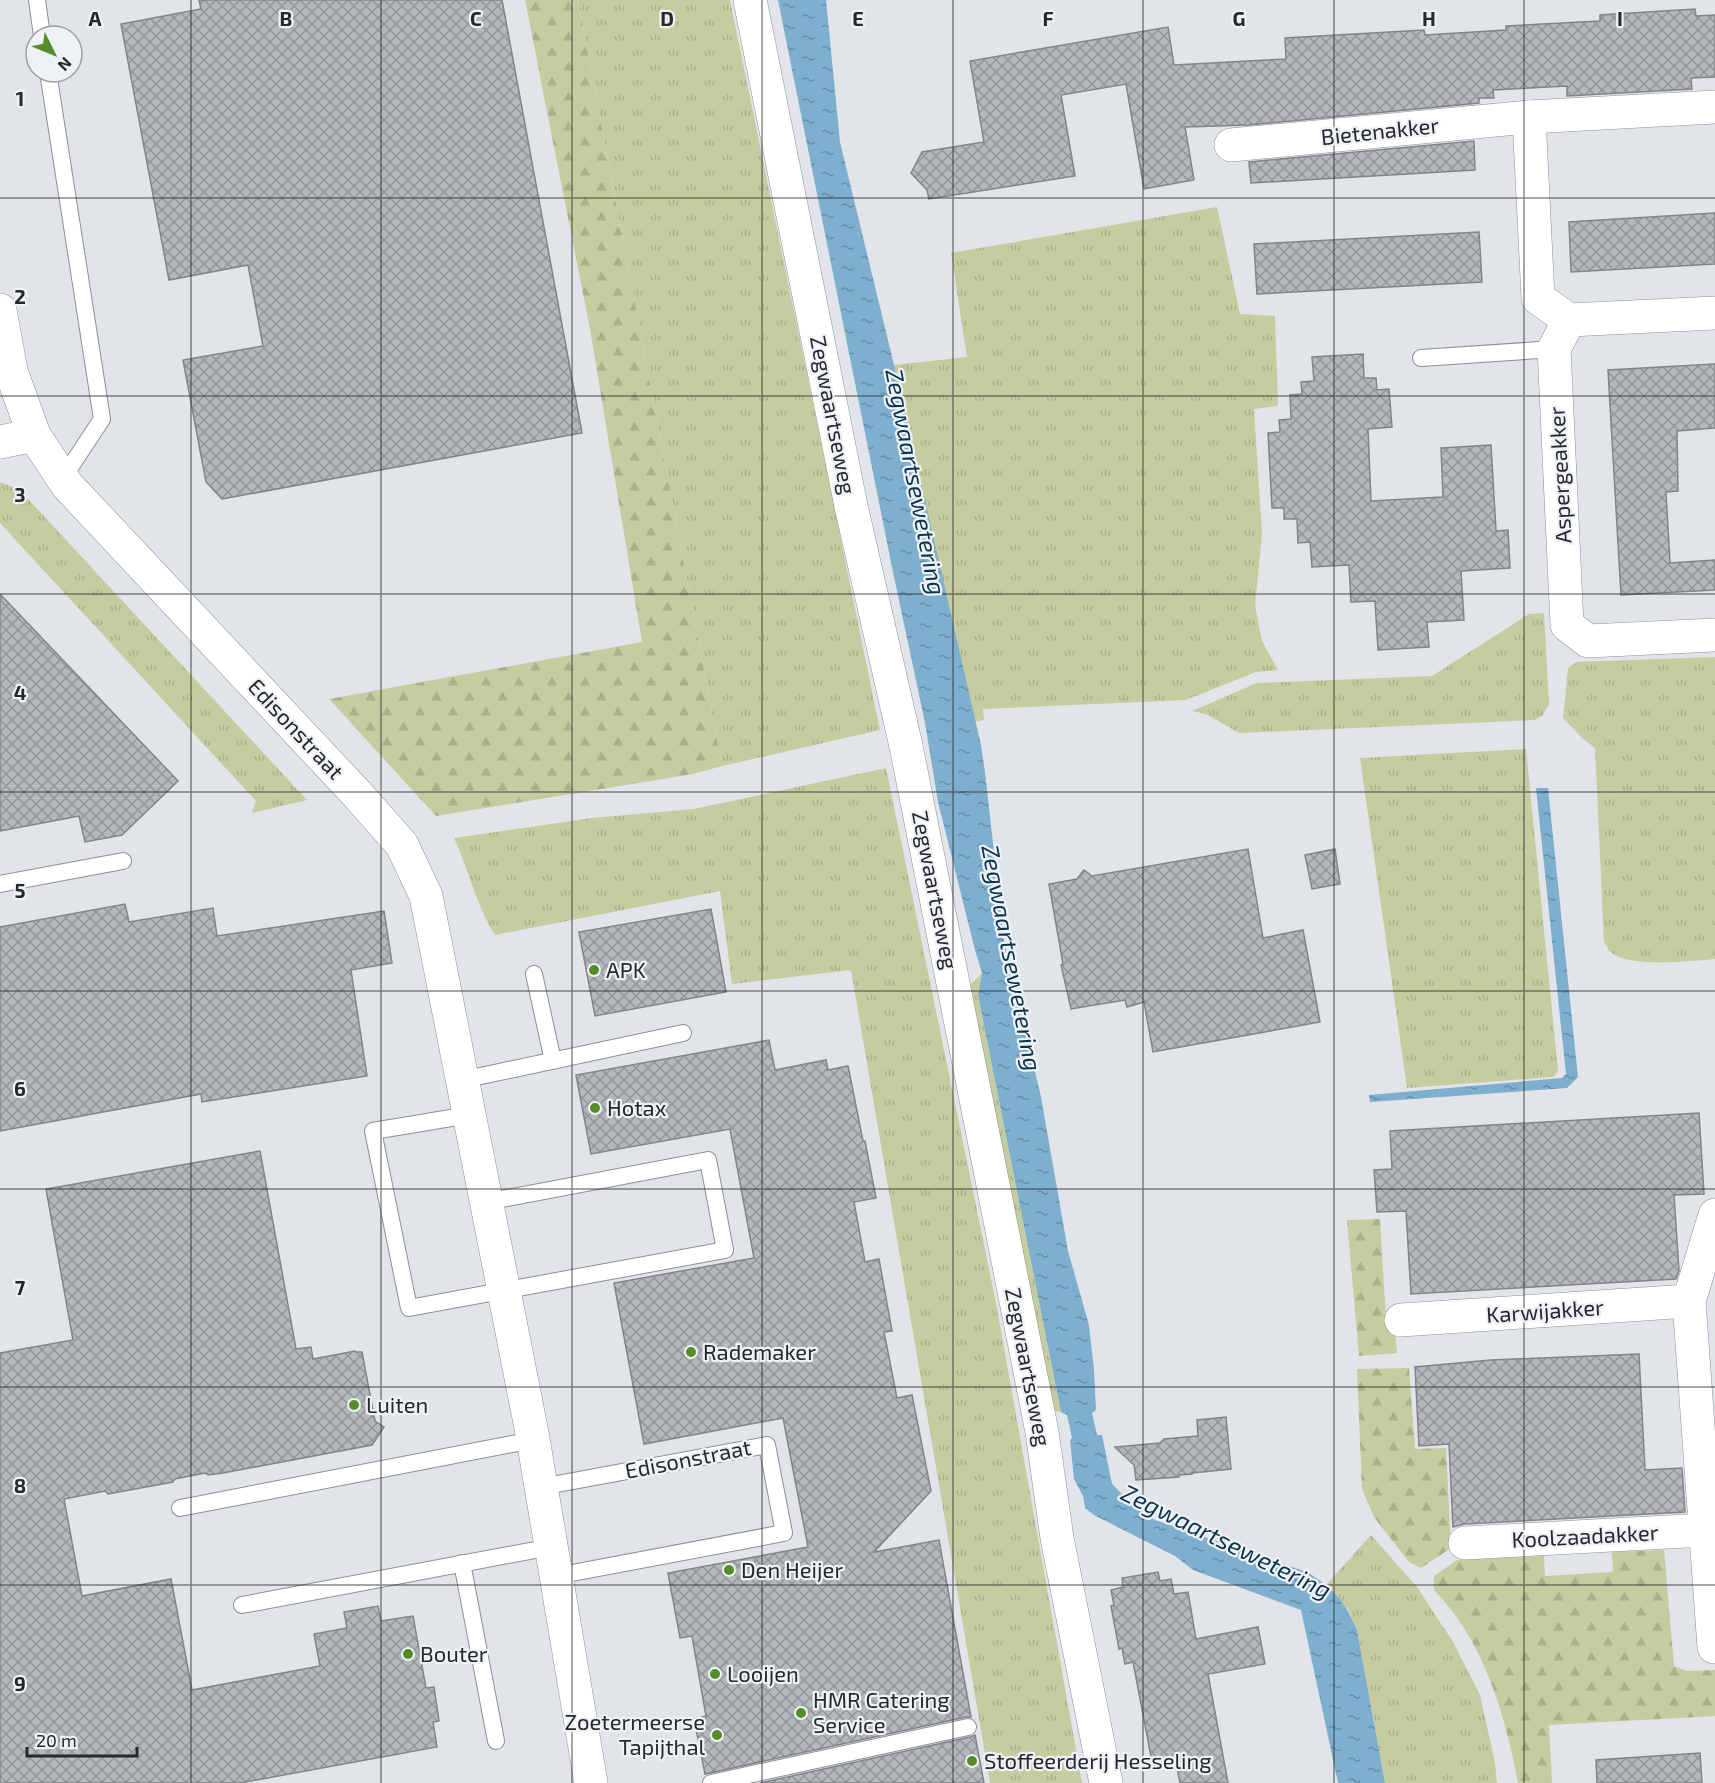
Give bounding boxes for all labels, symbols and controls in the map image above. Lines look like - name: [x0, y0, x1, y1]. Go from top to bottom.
- text: A: [88, 6, 102, 30]
- text: B: [280, 6, 292, 30]
- text: C: [470, 6, 482, 30]
- text: D: [660, 6, 674, 30]
- text: E: [852, 6, 864, 30]
- text: F: [1042, 6, 1054, 30]
- text: G: [1233, 6, 1245, 30]
- text: H: [1422, 6, 1436, 30]
- text: I: [1617, 6, 1623, 30]
- north arrow: [24, 24, 84, 84]
- text: N: [54, 54, 76, 75]
- text: 1: [16, 86, 24, 110]
- street label: Bietenakker: [1320, 111, 1440, 149]
- text: 2: [14, 284, 26, 308]
- street label: Zegwaartseweg: [806, 333, 862, 496]
- water label: Zegwaartsewetering: [880, 366, 953, 597]
- street label: Aspergeakker: [1542, 406, 1576, 544]
- text: 3: [14, 482, 26, 506]
- street label: Edisonstraat: [244, 673, 350, 784]
- text: 4: [14, 680, 27, 704]
- street label: Zegwaartseweg: [908, 808, 964, 971]
- water label: Zegwaartsewetering: [976, 842, 1049, 1073]
- text: 5: [14, 878, 26, 902]
- place label: APK: [606, 956, 646, 982]
- marker: APK: [587, 963, 601, 977]
- text: 6: [14, 1076, 26, 1100]
- place label: Hotax: [607, 1094, 667, 1120]
- marker: Hotax: [588, 1101, 602, 1115]
- text: 7: [15, 1275, 26, 1299]
- street label: Zegwaartseweg: [1001, 1285, 1057, 1448]
- street label: Karwijakker: [1485, 1293, 1605, 1328]
- place label: Rademaker: [703, 1338, 816, 1364]
- marker: Rademaker: [684, 1345, 698, 1359]
- place label: Luiten: [366, 1391, 428, 1417]
- marker: Luiten: [347, 1398, 361, 1412]
- street label: Edisonstraat: [623, 1433, 753, 1483]
- text: 8: [14, 1473, 26, 1497]
- water label: Zegwaartsewetering: [1117, 1477, 1336, 1604]
- street label: Koolzaadakker: [1511, 1518, 1659, 1552]
- place label: Den Heijer: [741, 1556, 843, 1583]
- marker: Den Heijer: [722, 1563, 736, 1577]
- place label: Bouter: [420, 1640, 488, 1666]
- marker: Bouter: [401, 1647, 415, 1661]
- place label: Looijen: [727, 1660, 799, 1687]
- marker: Looijen: [708, 1667, 722, 1681]
- text: 9: [14, 1671, 26, 1695]
- place label: HMR Catering Service: [813, 1686, 950, 1737]
- marker: HMR Catering Service: [794, 1706, 808, 1720]
- place label: Zoetermeerse Tapijthal: [565, 1708, 705, 1760]
- scale bar: [27, 1720, 136, 1758]
- marker: Zoetermeerse Tapijthal: [710, 1728, 724, 1742]
- text: 20 m: [36, 1729, 77, 1751]
- place label: Stoffeerderij Hesseling: [984, 1747, 1212, 1774]
- marker: Stoffeerderij Hesseling: [965, 1754, 979, 1768]

